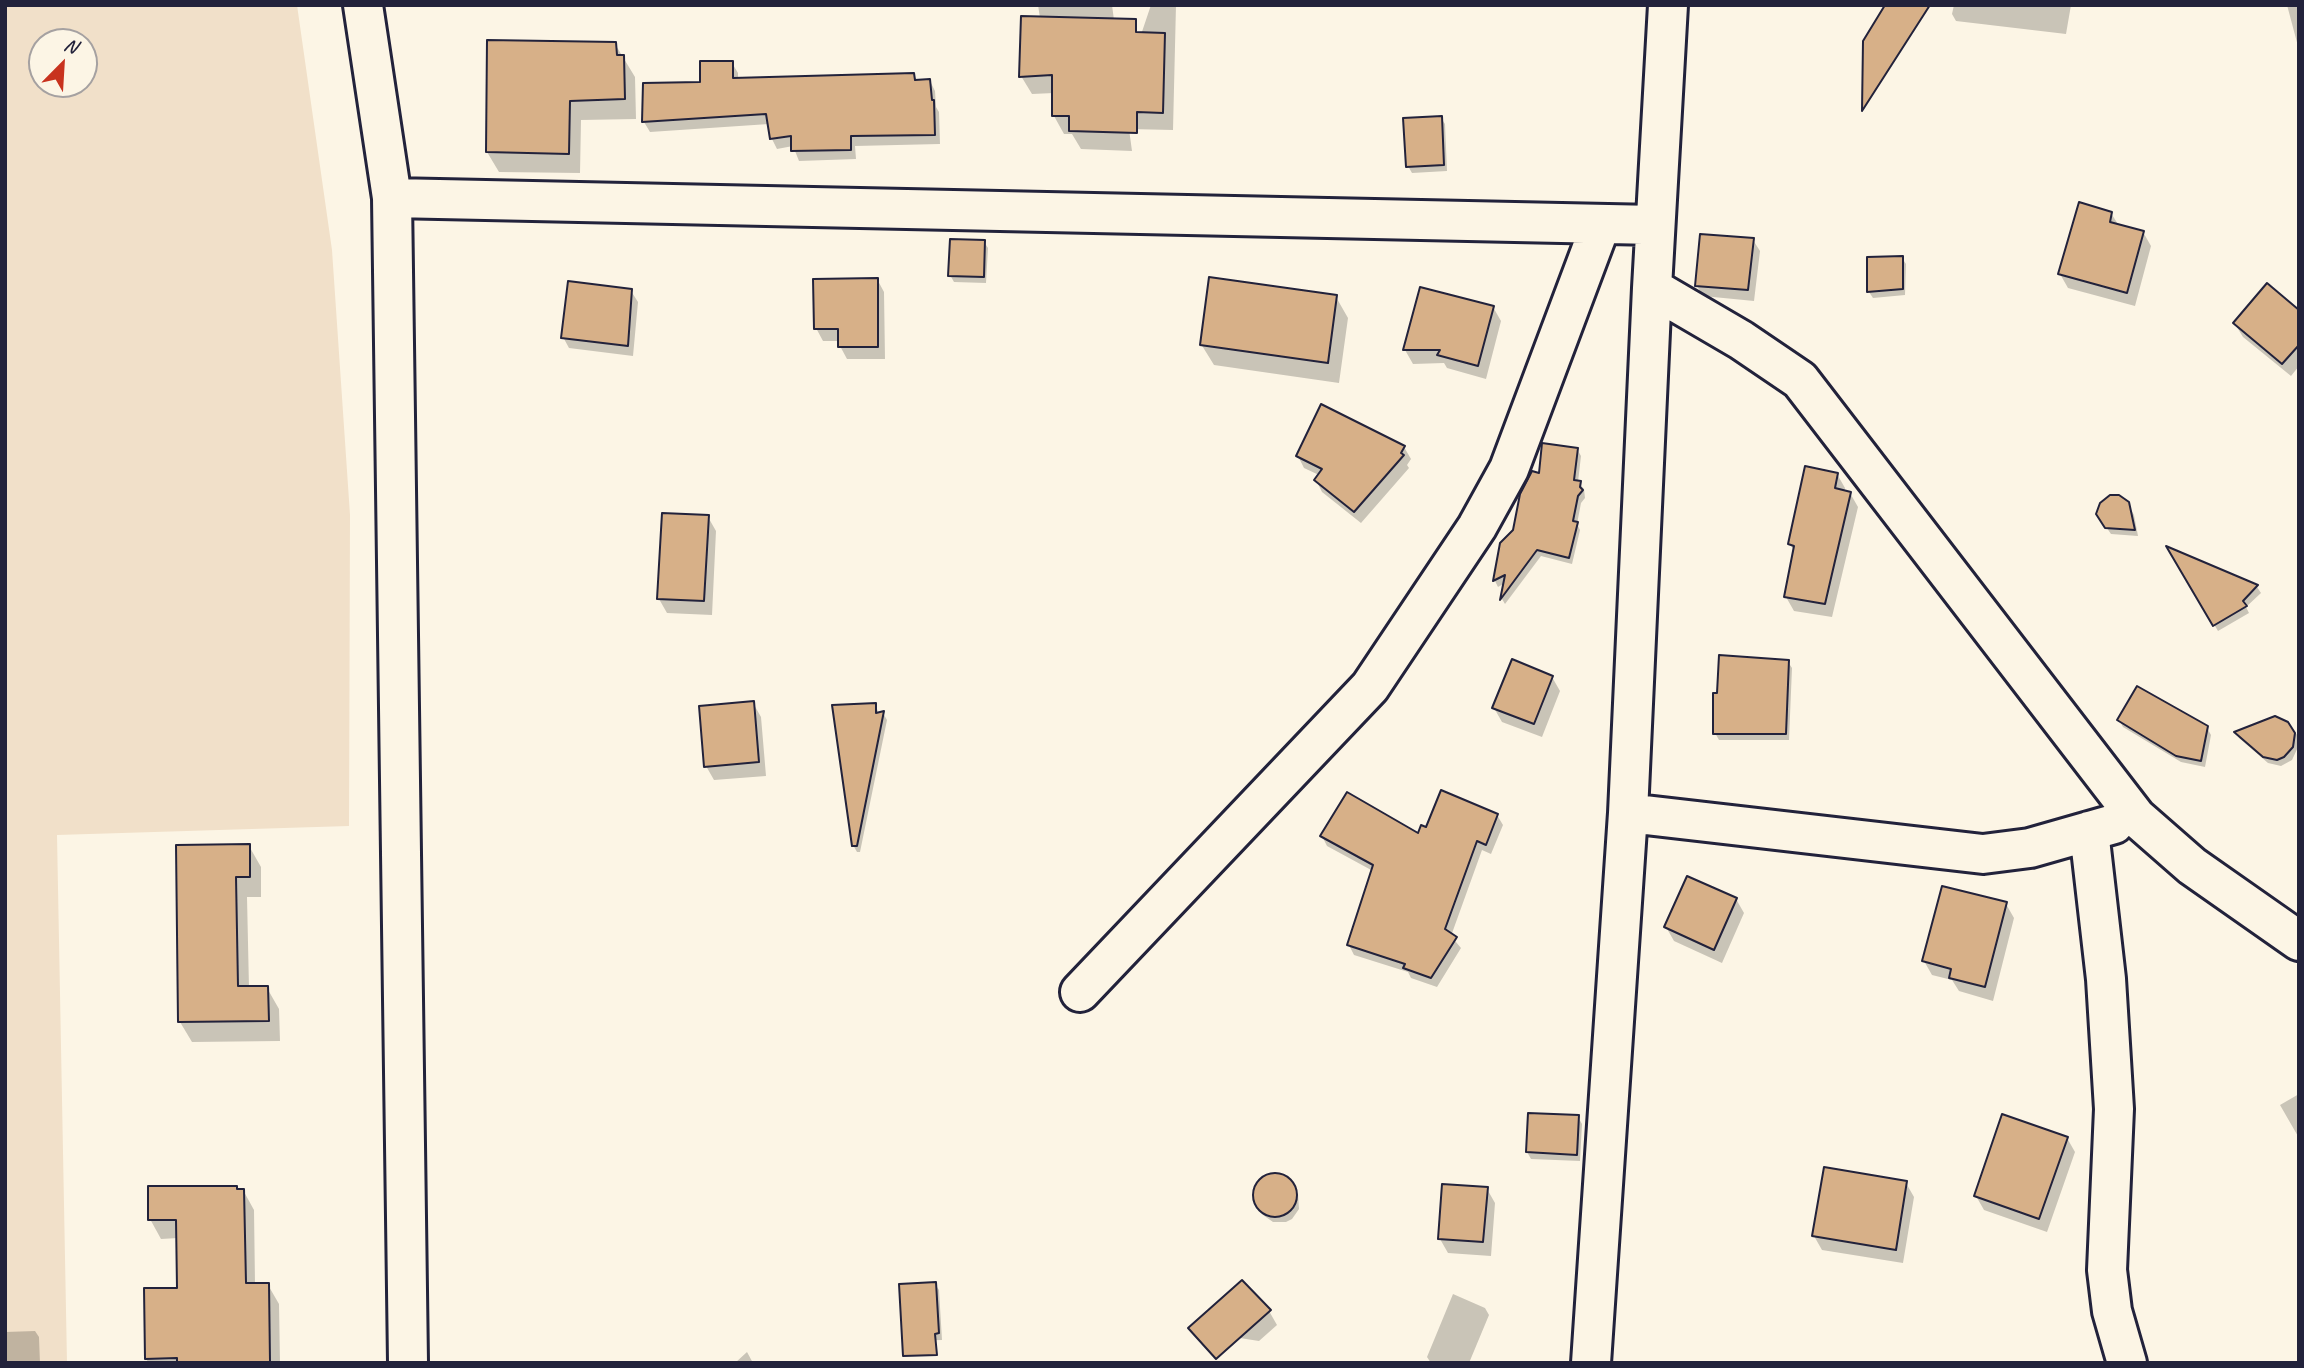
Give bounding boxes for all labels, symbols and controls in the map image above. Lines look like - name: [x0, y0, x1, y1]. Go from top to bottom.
- north arrow: [28, 28, 98, 98]
- text: N: [60, 32, 81, 59]

